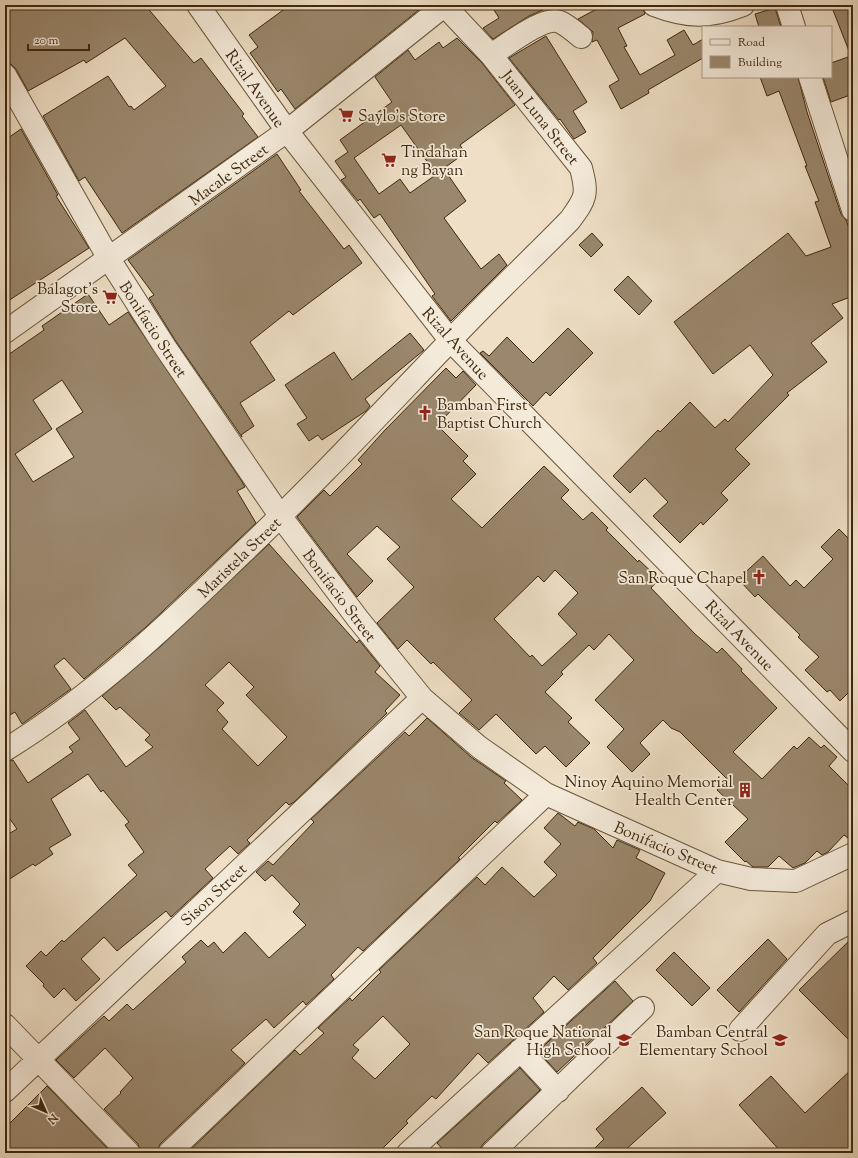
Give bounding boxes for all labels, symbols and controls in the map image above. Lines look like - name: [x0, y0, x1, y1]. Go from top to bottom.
- scale bar: [28, 26, 89, 52]
- legend: [702, 26, 832, 78]
- text: 20 m: [34, 32, 59, 50]
- text: Road: [738, 34, 765, 52]
- street label: Rizal Avenue: [218, 46, 289, 133]
- text: Building: [738, 54, 782, 72]
- street label: Juan Luna Street: [494, 66, 584, 171]
- supermarket icon: Saylo's Store: [337, 106, 355, 124]
- place label: Saylo's Store: [358, 106, 446, 129]
- street label: Macale Street: [185, 139, 274, 213]
- place label: Tindahan ng Bayan: [401, 142, 468, 183]
- supermarket icon: Tindahan ng Bayan: [380, 151, 398, 169]
- street label: Bonifacio Street: [112, 278, 192, 383]
- place label: Balagot's Store: [37, 279, 98, 320]
- supermarket icon: Balagot's Store: [101, 288, 119, 306]
- street label: Rizal Avenue: [415, 303, 493, 386]
- place label: Bamban First Baptist Church: [437, 395, 543, 436]
- church icon: Bamban First Baptist Church: [416, 404, 434, 422]
- street label: Maristela Street: [194, 513, 288, 605]
- street label: Bonifacio Street: [296, 545, 381, 648]
- place label: San Roque Chapel: [618, 568, 748, 591]
- church icon: San Roque Chapel: [750, 568, 768, 586]
- street label: Rizal Avenue: [698, 596, 778, 677]
- place label: Ninoy Aquino Memorial Health Center: [564, 772, 734, 813]
- building icon: Ninoy Aquino Memorial Health Center: [736, 781, 754, 799]
- street label: Bonifacio Street: [610, 817, 721, 882]
- street label: Sison Street: [176, 859, 253, 933]
- place label: San Roque National High School: [474, 1022, 613, 1063]
- place label: Bamban Central Elementary School: [639, 1022, 769, 1063]
- school or university icon: San Roque National High School: [615, 1031, 633, 1049]
- school or university icon: Bamban Central Elementary School: [771, 1031, 789, 1049]
- north arrow: [26, 1092, 66, 1132]
- text: N: [43, 1109, 62, 1127]

